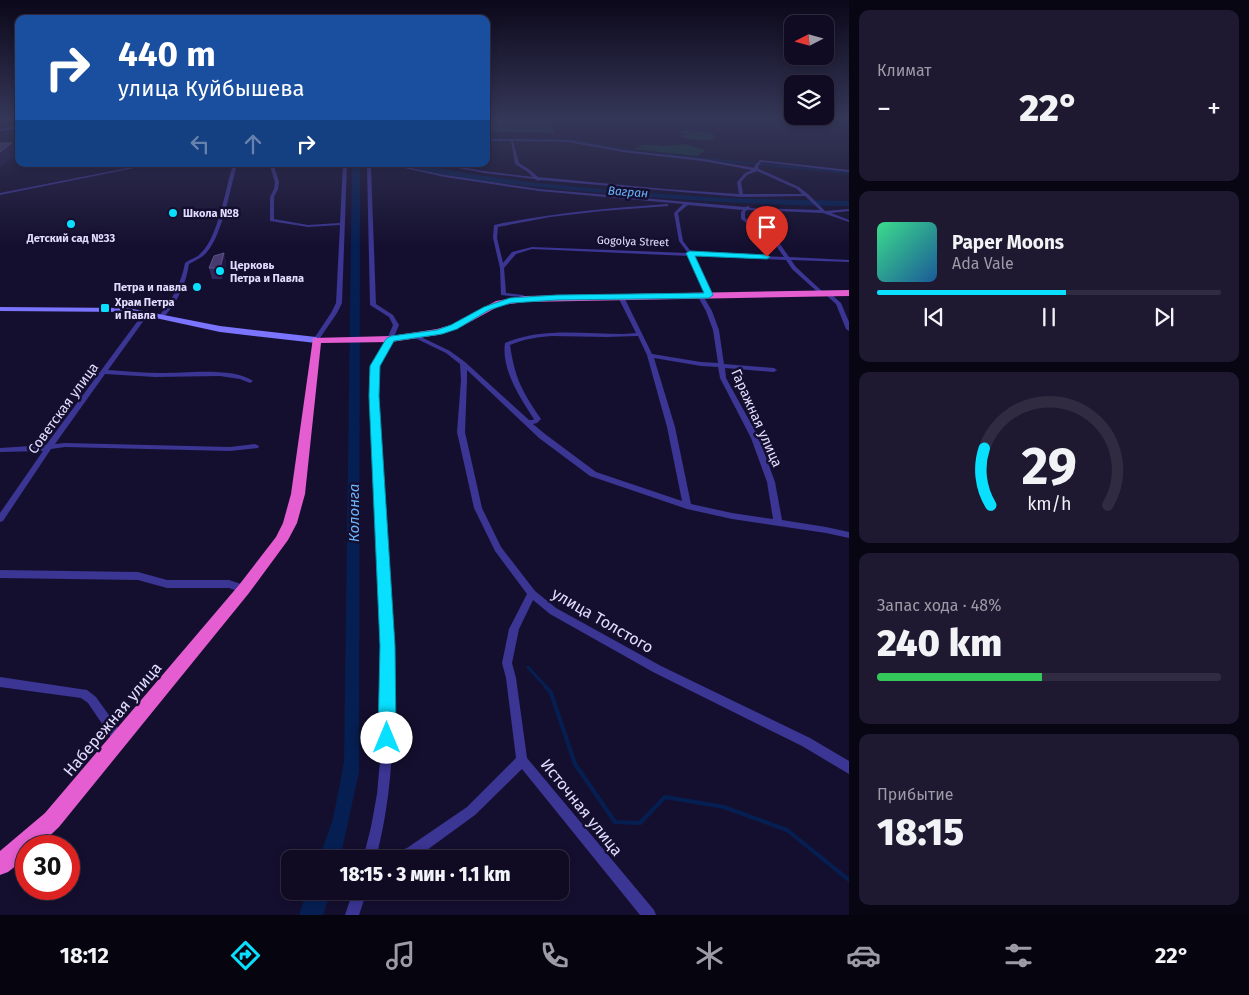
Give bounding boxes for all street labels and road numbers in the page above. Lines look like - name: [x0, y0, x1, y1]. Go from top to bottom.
- street label: Gogolya Street: [597, 234, 669, 249]
- street label: Советская улица: [25, 359, 102, 457]
- street label: Гаражная улица: [727, 367, 786, 470]
- street label: улица Толстого: [549, 584, 657, 657]
- street label: Набережная улица: [59, 658, 166, 780]
- street label: Источная улица: [537, 755, 627, 860]

